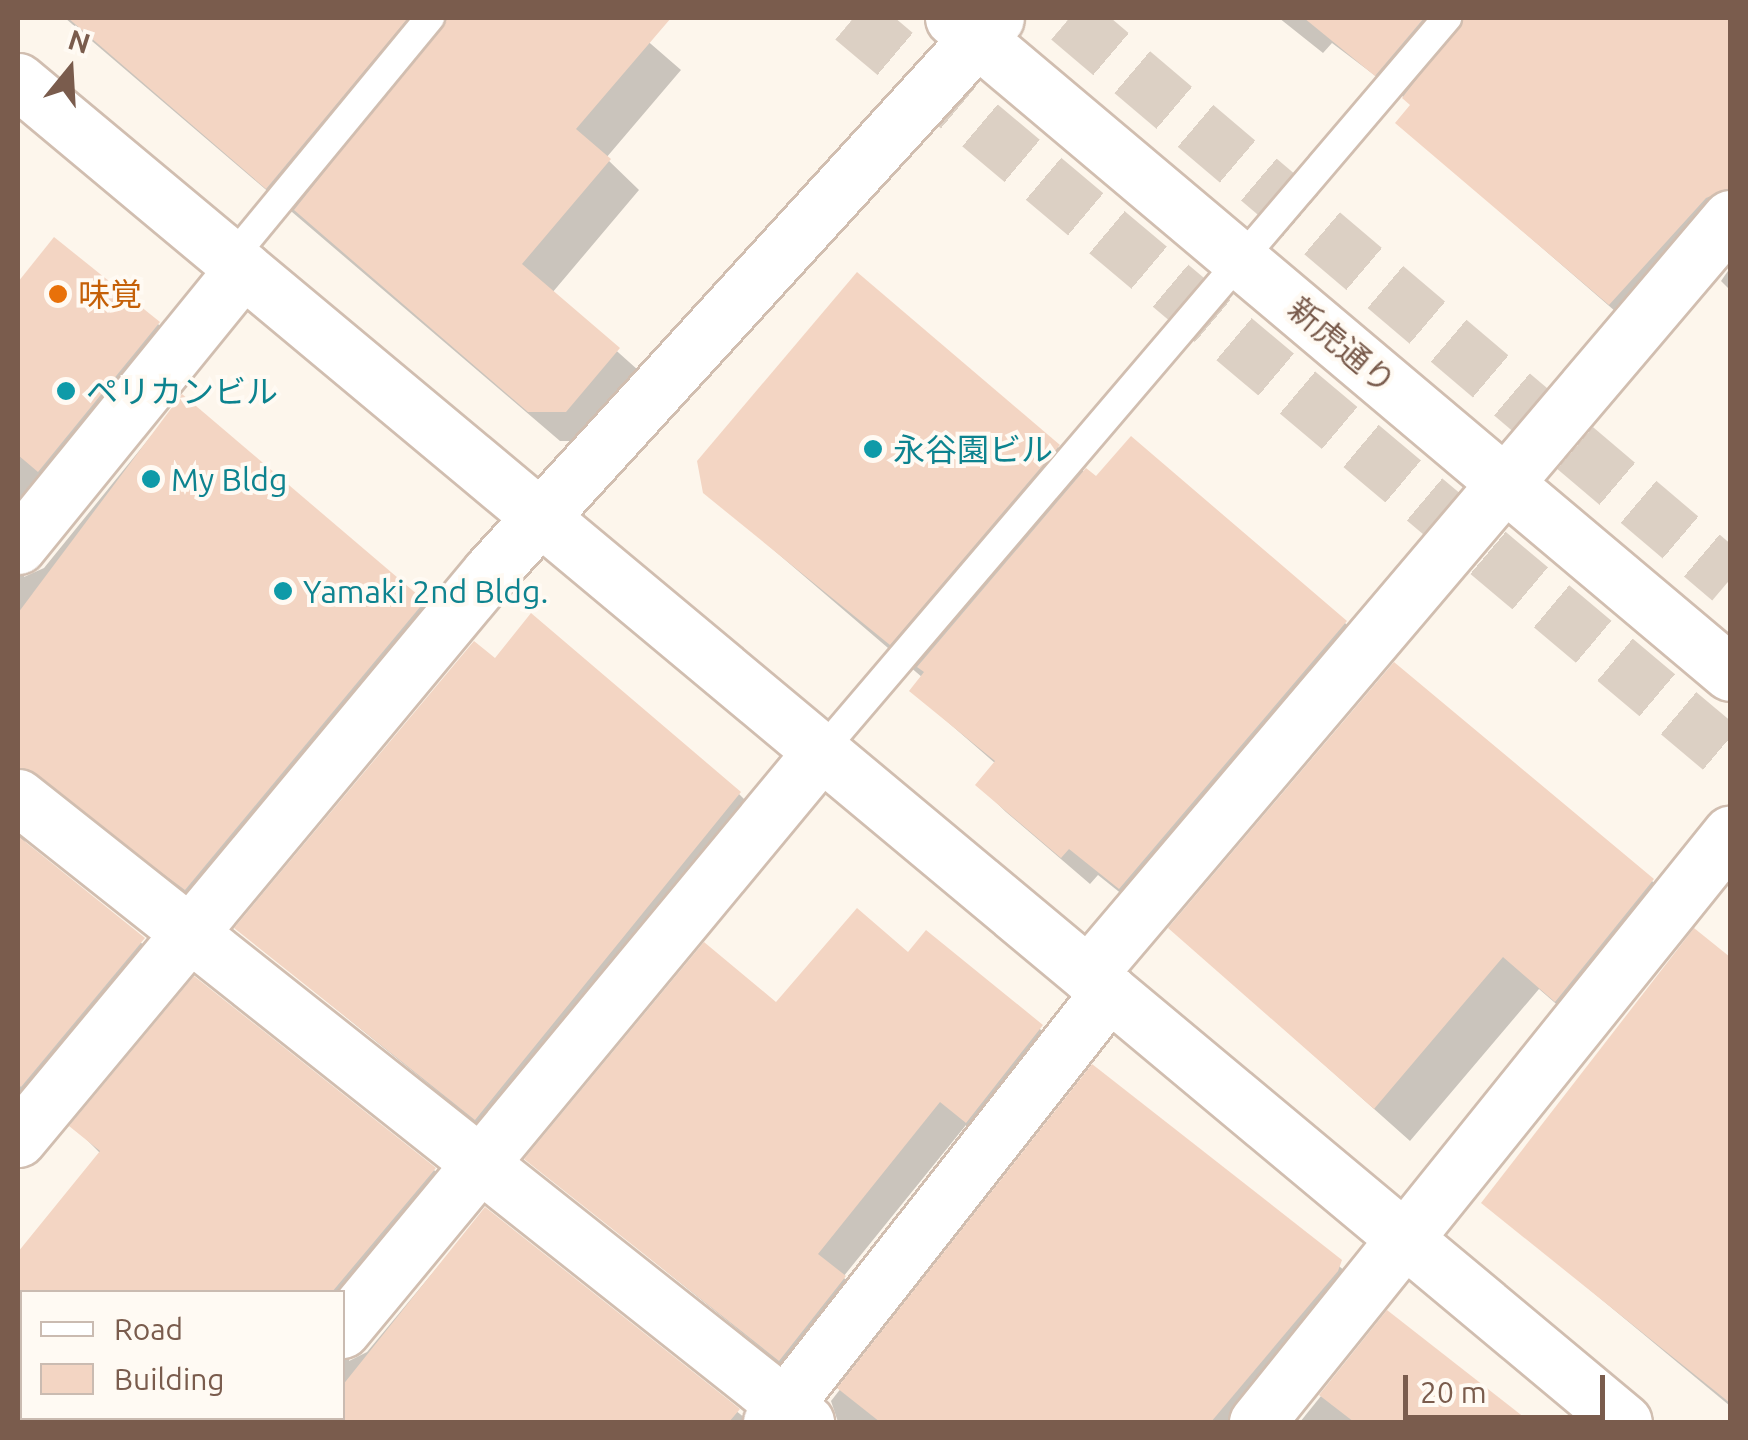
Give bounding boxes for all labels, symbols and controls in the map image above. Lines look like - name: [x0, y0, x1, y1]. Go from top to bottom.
- north arrow: [20, 20, 120, 120]
- text: N: [65, 23, 94, 59]
- place label: 味覚: [78, 275, 142, 313]
- marker: 味覚: [47, 283, 69, 305]
- street label: 新虎通り: [1281, 289, 1403, 401]
- place label: ペリカンビル: [86, 372, 278, 410]
- marker: ペリカンビル: [55, 380, 77, 402]
- place label: 永谷園ビル: [893, 430, 1053, 468]
- marker: 永谷園ビル: [862, 438, 884, 460]
- place label: My Bldg: [171, 460, 287, 498]
- marker: My Bldg: [140, 468, 162, 490]
- place label: Yamaki 2nd Bldg.: [303, 572, 548, 610]
- marker: Yamaki 2nd Bldg.: [272, 580, 294, 602]
- legend: [20, 1290, 345, 1420]
- text: Road: [114, 1312, 183, 1346]
- scale bar: [1408, 1355, 1610, 1417]
- text: Building: [114, 1362, 225, 1396]
- text: 20 m: [1420, 1375, 1487, 1409]

